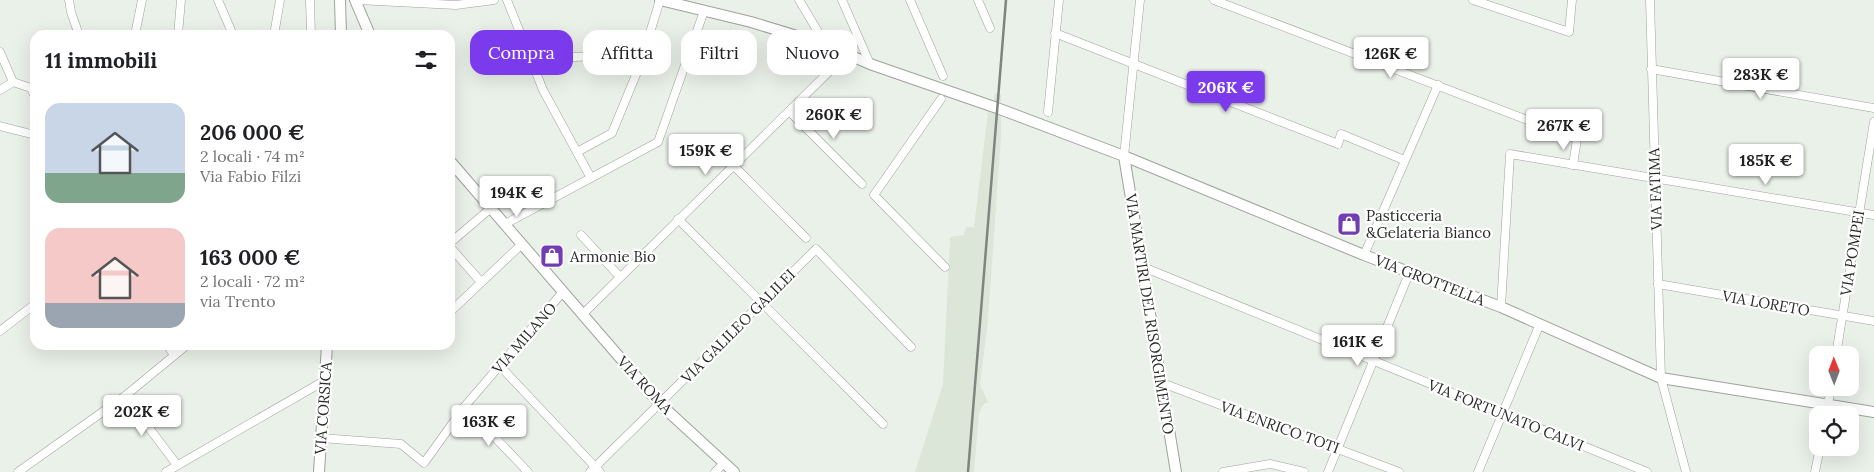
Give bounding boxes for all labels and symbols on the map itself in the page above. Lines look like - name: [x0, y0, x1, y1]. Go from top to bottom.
- pin: 126K €: [1350, 36, 1432, 79]
- pin: 283K €: [1720, 58, 1802, 100]
- pin: 206K €: [1185, 70, 1267, 113]
- pin: 260K €: [793, 98, 875, 140]
- pin: 267K €: [1523, 108, 1605, 151]
- pin: 159K €: [665, 134, 747, 176]
- pin: 185K €: [1725, 144, 1807, 186]
- street label: VIA FATIMA: [1644, 147, 1666, 232]
- pin: 194K €: [476, 176, 558, 218]
- street label: VIA MARTIRI DEL RISORGIMENTO: [1121, 191, 1178, 436]
- place label: Pasticceria &Gelateria Bianco: [1366, 206, 1491, 242]
- street label: VIA POMPEI: [1836, 209, 1868, 298]
- shop icon: Pasticceria &Gelateria Bianco: [1336, 211, 1362, 237]
- shop icon: Armonie Bio: [539, 243, 565, 269]
- place label: Armonie Bio: [569, 247, 656, 266]
- street label: VIA GROTTELLA: [1371, 250, 1488, 310]
- street label: VIA GALILEO GALILEI: [676, 265, 799, 388]
- street label: VIA LORETO: [1720, 286, 1811, 320]
- street label: VIA MILANO: [487, 298, 560, 378]
- pin: 161K €: [1317, 324, 1399, 367]
- north arrow: [1809, 346, 1859, 396]
- street label: VIA ROMA: [613, 351, 677, 418]
- street label: VIA CORSICA: [310, 360, 336, 456]
- street label: VIA FORTUNATO CALVI: [1424, 375, 1587, 455]
- pin: 202K €: [101, 394, 183, 437]
- street label: VIA ENRICO TOTI: [1217, 396, 1342, 457]
- pin: 163K €: [448, 404, 530, 447]

